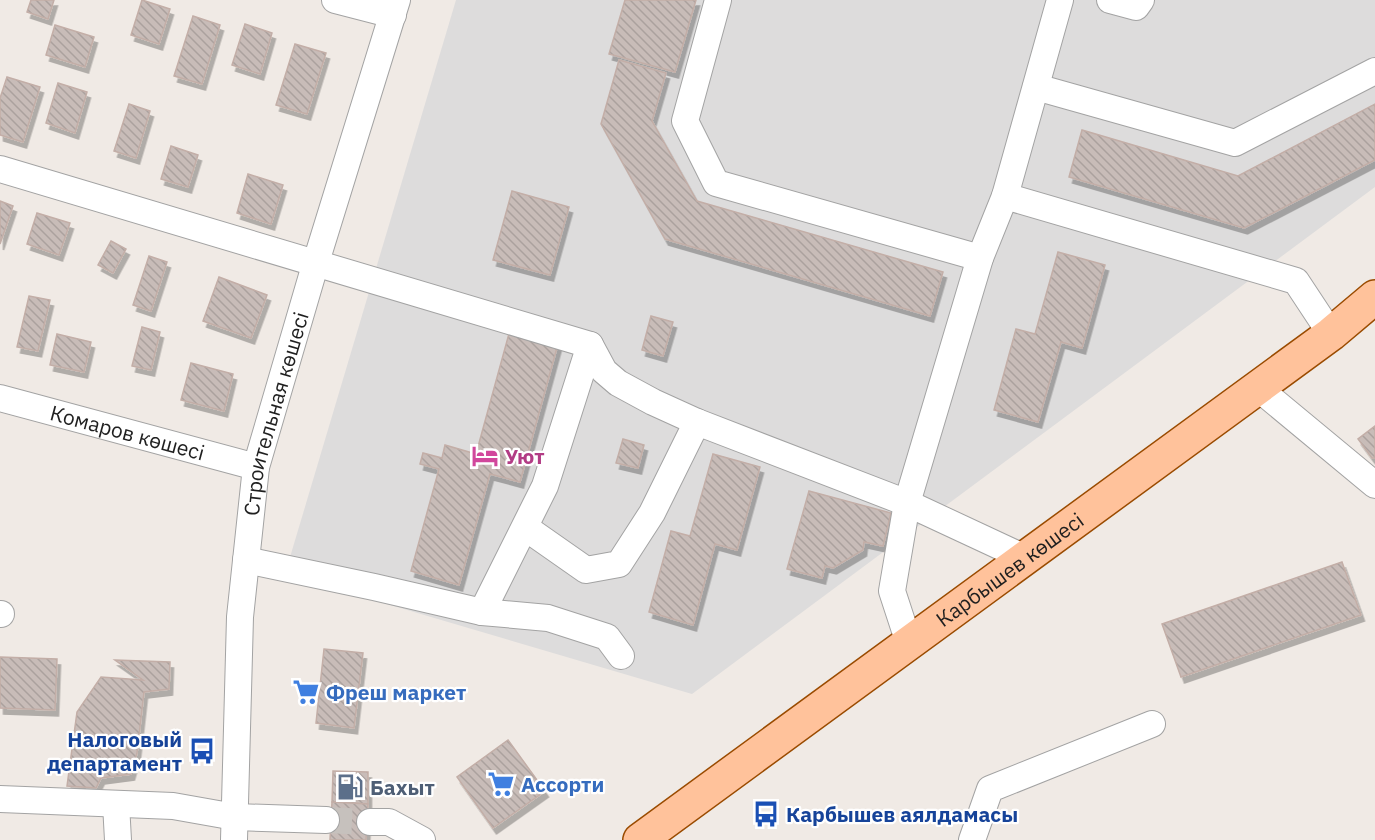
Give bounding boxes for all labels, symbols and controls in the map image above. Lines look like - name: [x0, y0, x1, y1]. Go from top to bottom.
- street label: Строительная көшесі: [237, 308, 315, 517]
- street label: Комаров көшесі: [47, 398, 208, 467]
- hotel icon: Уют: [470, 441, 500, 471]
- place label: Уют: [505, 442, 545, 470]
- street label: Карбышев көшесі: [930, 506, 1089, 633]
- supermarket icon: Фреш маркет: [291, 677, 321, 707]
- place label: Фреш маркет: [326, 678, 466, 706]
- place label: Налоговый департамент: [47, 725, 182, 777]
- bus stop icon: Налоговый департамент: [187, 736, 217, 766]
- supermarket icon: Ассорти: [486, 769, 516, 799]
- place label: Ассорти: [521, 770, 604, 798]
- fuel station icon: Бахыт: [335, 772, 365, 802]
- place label: Бахыт: [370, 773, 435, 801]
- bus stop icon: Карбышев аялдамасы: [751, 799, 781, 829]
- place label: Карбышев аялдамасы: [786, 800, 1018, 828]

